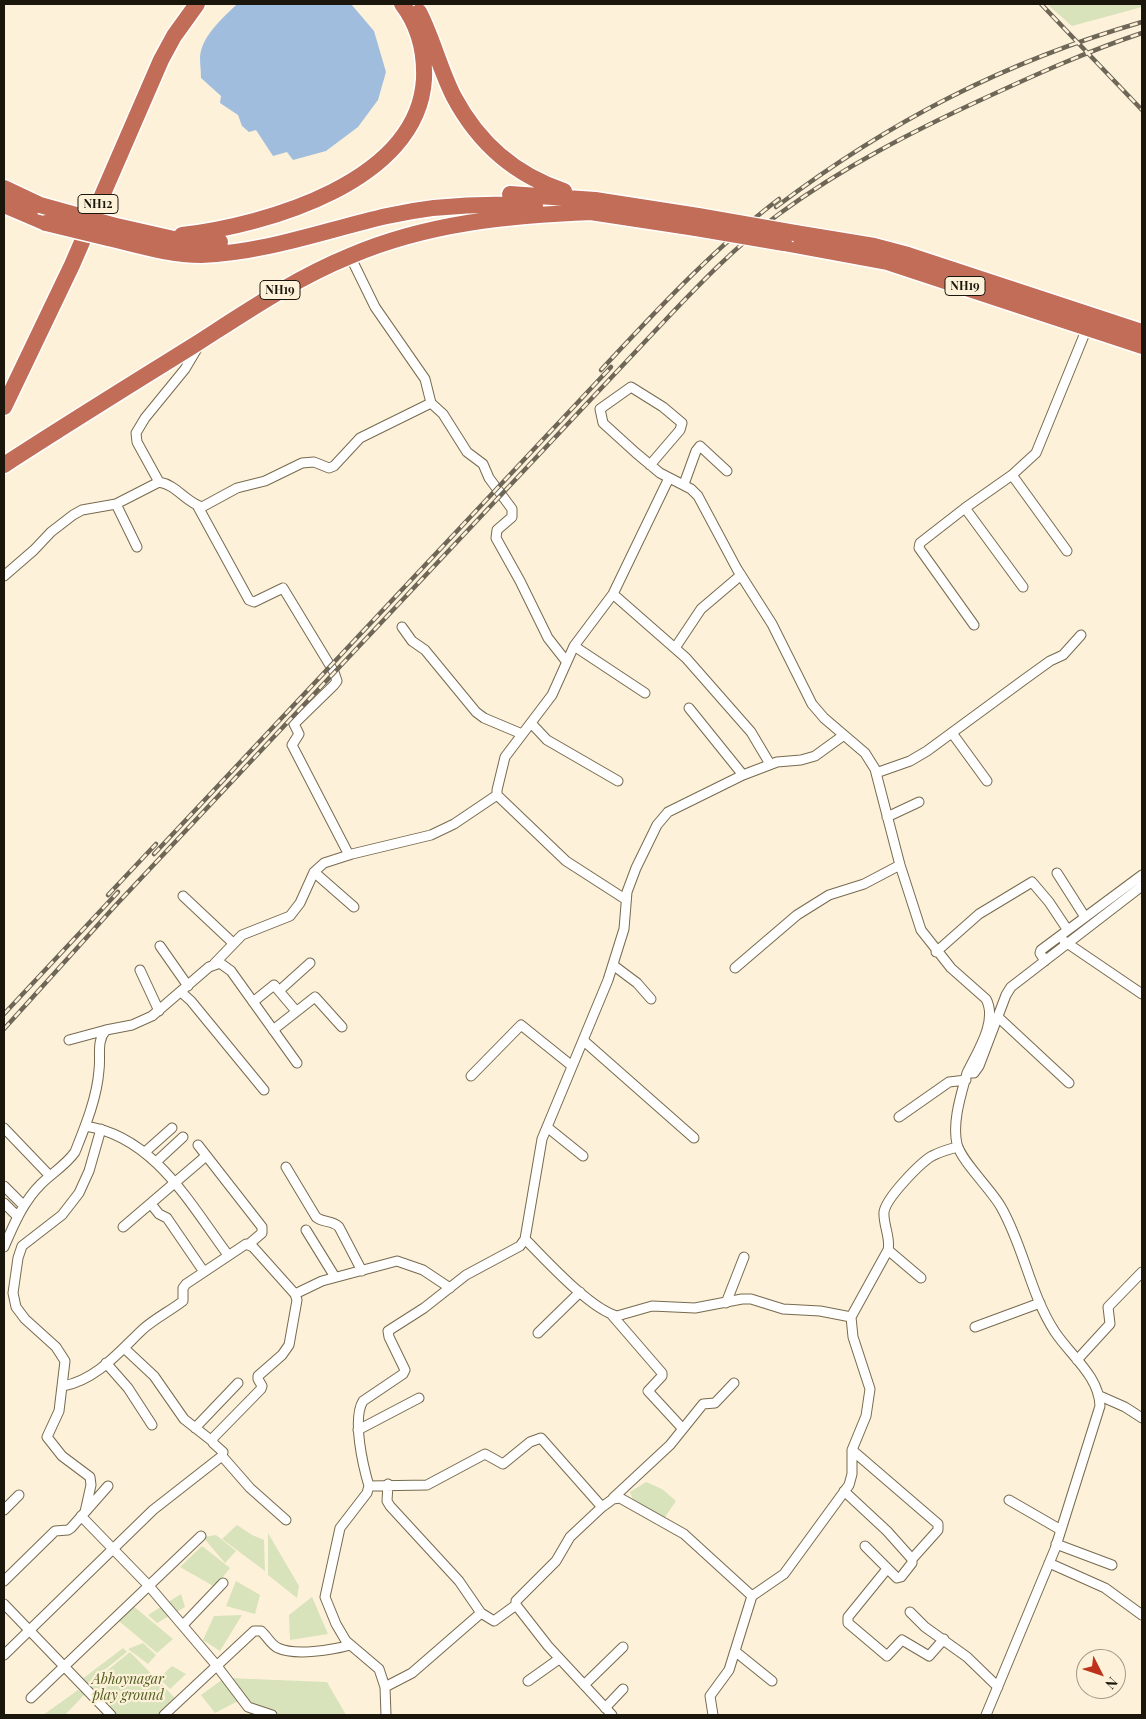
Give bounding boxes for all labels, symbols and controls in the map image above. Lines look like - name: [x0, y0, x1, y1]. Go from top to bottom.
- road number: NH12: [78, 194, 118, 213]
- road number: NH19: [945, 276, 985, 296]
- road number: NH19: [260, 280, 300, 300]
- north arrow: [1076, 1649, 1126, 1699]
- park label: Abhoynagar play ground: [92, 1672, 164, 1704]
- text: N: [1101, 1673, 1122, 1694]

